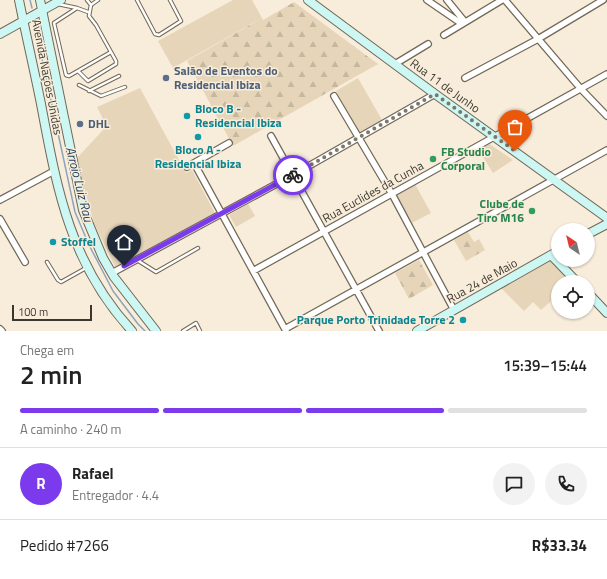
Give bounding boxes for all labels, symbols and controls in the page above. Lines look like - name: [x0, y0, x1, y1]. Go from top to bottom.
- street label: Avenida Nações Unidas: [27, 17, 68, 137]
- street label: Rua 11 de Junho: [406, 54, 484, 118]
- place label: Salão de Eventos do Residencial Ibiza: [174, 61, 278, 94]
- marker: Salão de Eventos do Residencial Ibiza: [161, 73, 171, 83]
- place label: Bloco B - Residencial Ibiza: [195, 99, 282, 132]
- pin: [498, 110, 532, 151]
- marker: Bloco B - Residencial Ibiza: [182, 111, 192, 121]
- place label: DHL: [88, 114, 110, 133]
- icon: bag: [504, 116, 526, 138]
- marker: DHL: [75, 119, 85, 129]
- marker: Bloco A - Residencial Ibiza: [193, 132, 203, 142]
- place label: Bloco A - Residencial Ibiza: [155, 140, 241, 173]
- place label: FB Studio Corporal: [441, 142, 491, 175]
- water label: Arroio Luiz Rau: [61, 144, 99, 225]
- marker: FB Studio Corporal: [428, 154, 438, 164]
- courier: [273, 155, 313, 195]
- street label: Rua Euclides da Cunha: [319, 156, 427, 227]
- icon: bike: [282, 164, 304, 186]
- place label: Clube de Tiro M16: [477, 194, 524, 227]
- marker: Clube de Tiro M16: [527, 206, 537, 216]
- north arrow: [551, 223, 595, 267]
- map controls: [551, 223, 595, 319]
- pin: [107, 225, 141, 266]
- icon: home: [113, 231, 135, 253]
- place label: Stoffel: [61, 232, 96, 251]
- marker: Stoffel: [48, 237, 58, 247]
- street label: Rua 24 de Maio: [443, 253, 521, 308]
- button: locate: [551, 275, 595, 319]
- scale bar: [12, 303, 92, 322]
- text: 100 m: [18, 304, 48, 320]
- place label: Parque Porto Trinidade Torre 2: [297, 310, 455, 329]
- marker: Parque Porto Trinidade Torre 2: [458, 315, 468, 325]
- text: Chega em: [20, 340, 74, 360]
- text: 15:39–15:44: [503, 354, 587, 377]
- text: 2 min: [20, 355, 83, 394]
- text: A caminho · 240 m: [20, 419, 121, 439]
- text: Rafael: [72, 462, 114, 485]
- button: chat: [493, 463, 535, 505]
- button: phone: [545, 463, 587, 505]
- text: R: [36, 472, 46, 495]
- text: Entregador · 4.4: [72, 485, 159, 505]
- text: Pedido #7266: [20, 534, 109, 557]
- text: R$33.34: [532, 534, 587, 557]

